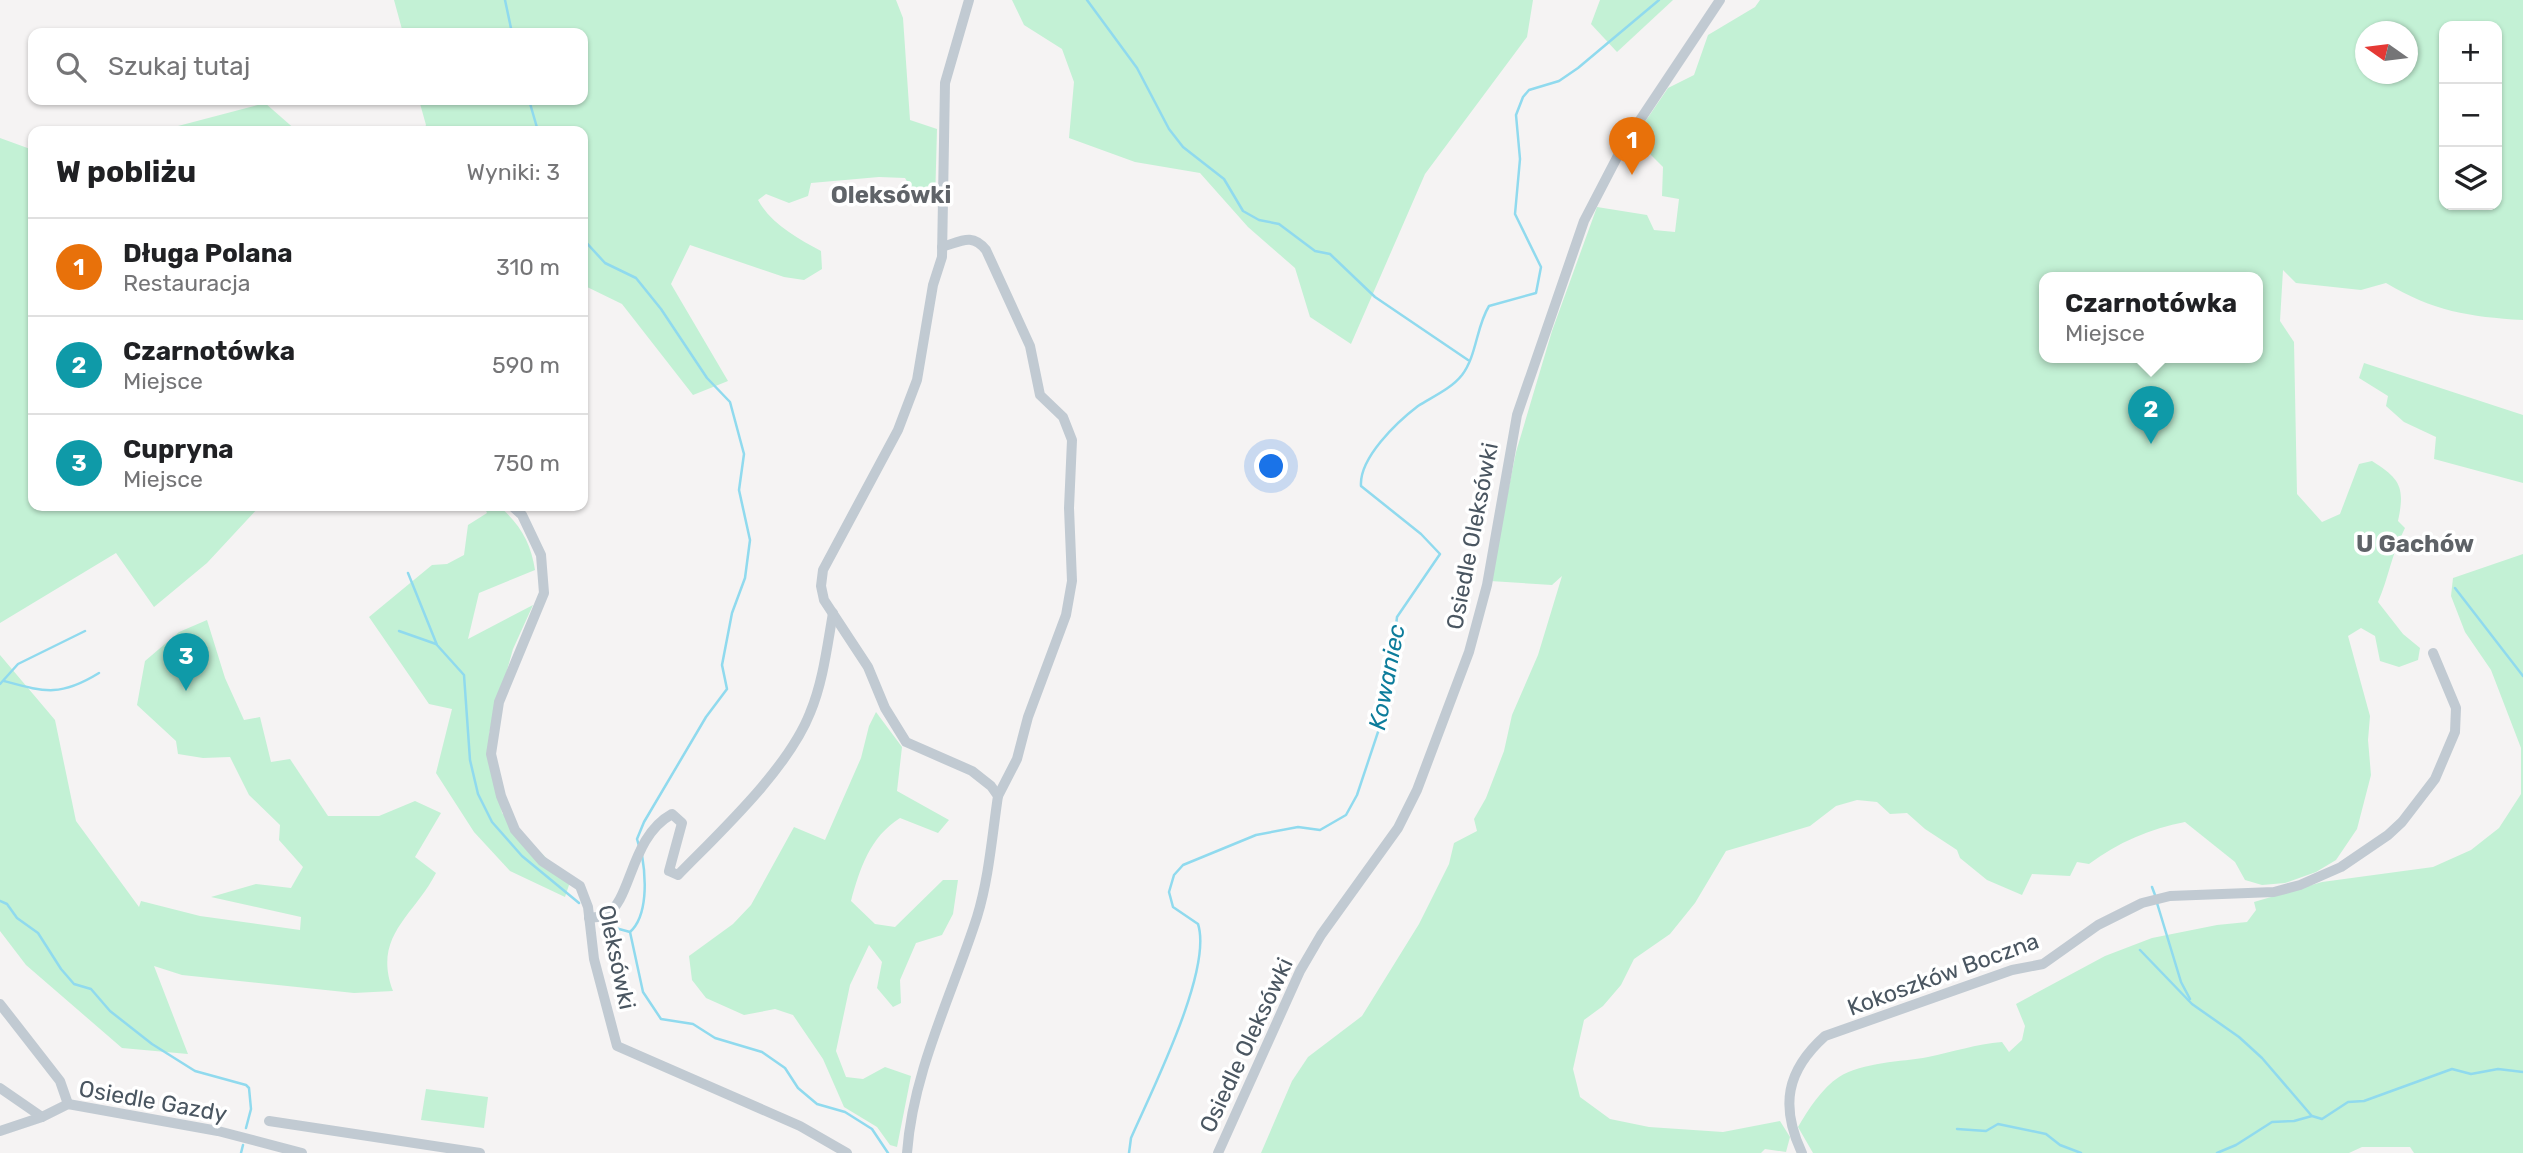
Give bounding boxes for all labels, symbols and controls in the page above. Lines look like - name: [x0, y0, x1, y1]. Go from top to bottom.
- north arrow: [2355, 21, 2418, 84]
- map controls: [2439, 21, 2502, 210]
- button: +: [2439, 21, 2502, 84]
- search box: [28, 28, 588, 105]
- icon: search: [52, 48, 90, 86]
- text: Szukaj tutaj: [108, 51, 250, 82]
- button: −: [2439, 84, 2502, 147]
- pin: 1: [1609, 117, 1655, 175]
- button: layers: [2439, 147, 2502, 210]
- text: W pobliżu: [56, 154, 196, 190]
- text: Wyniki: 3: [467, 158, 560, 186]
- district label: Oleksówki: [831, 181, 951, 209]
- text: Długa Polana: [123, 238, 293, 269]
- text: 1: [73, 253, 85, 281]
- text: 310 m: [496, 253, 560, 281]
- text: Restauracja: [123, 269, 251, 297]
- popup: [2039, 272, 2263, 363]
- text: Czarnotówka: [2065, 288, 2237, 319]
- text: Miejsce: [2065, 319, 2145, 347]
- text: Czarnotówka: [123, 336, 295, 367]
- text: 2: [72, 351, 86, 379]
- text: 590 m: [492, 351, 560, 379]
- text: Miejsce: [123, 367, 203, 395]
- pin: 2: [2128, 386, 2174, 444]
- text: Cupryna: [123, 434, 234, 465]
- street label: Osiedle Oleksówki: [1440, 440, 1504, 632]
- text: 3: [71, 449, 87, 477]
- text: 750 m: [494, 449, 560, 477]
- your location: [1254, 449, 1288, 483]
- text: Miejsce: [123, 465, 203, 493]
- district label: U Gachów: [2356, 530, 2474, 558]
- water label: Kowaniec: [1363, 622, 1411, 732]
- pin: 3: [163, 633, 209, 691]
- street label: Oleksówki: [592, 902, 642, 1012]
- street label: Kokoszków Boczna: [1843, 926, 2043, 1022]
- street label: Osiedle Oleksówki: [1193, 953, 1299, 1137]
- street label: Osiedle Gazdy: [77, 1074, 230, 1128]

